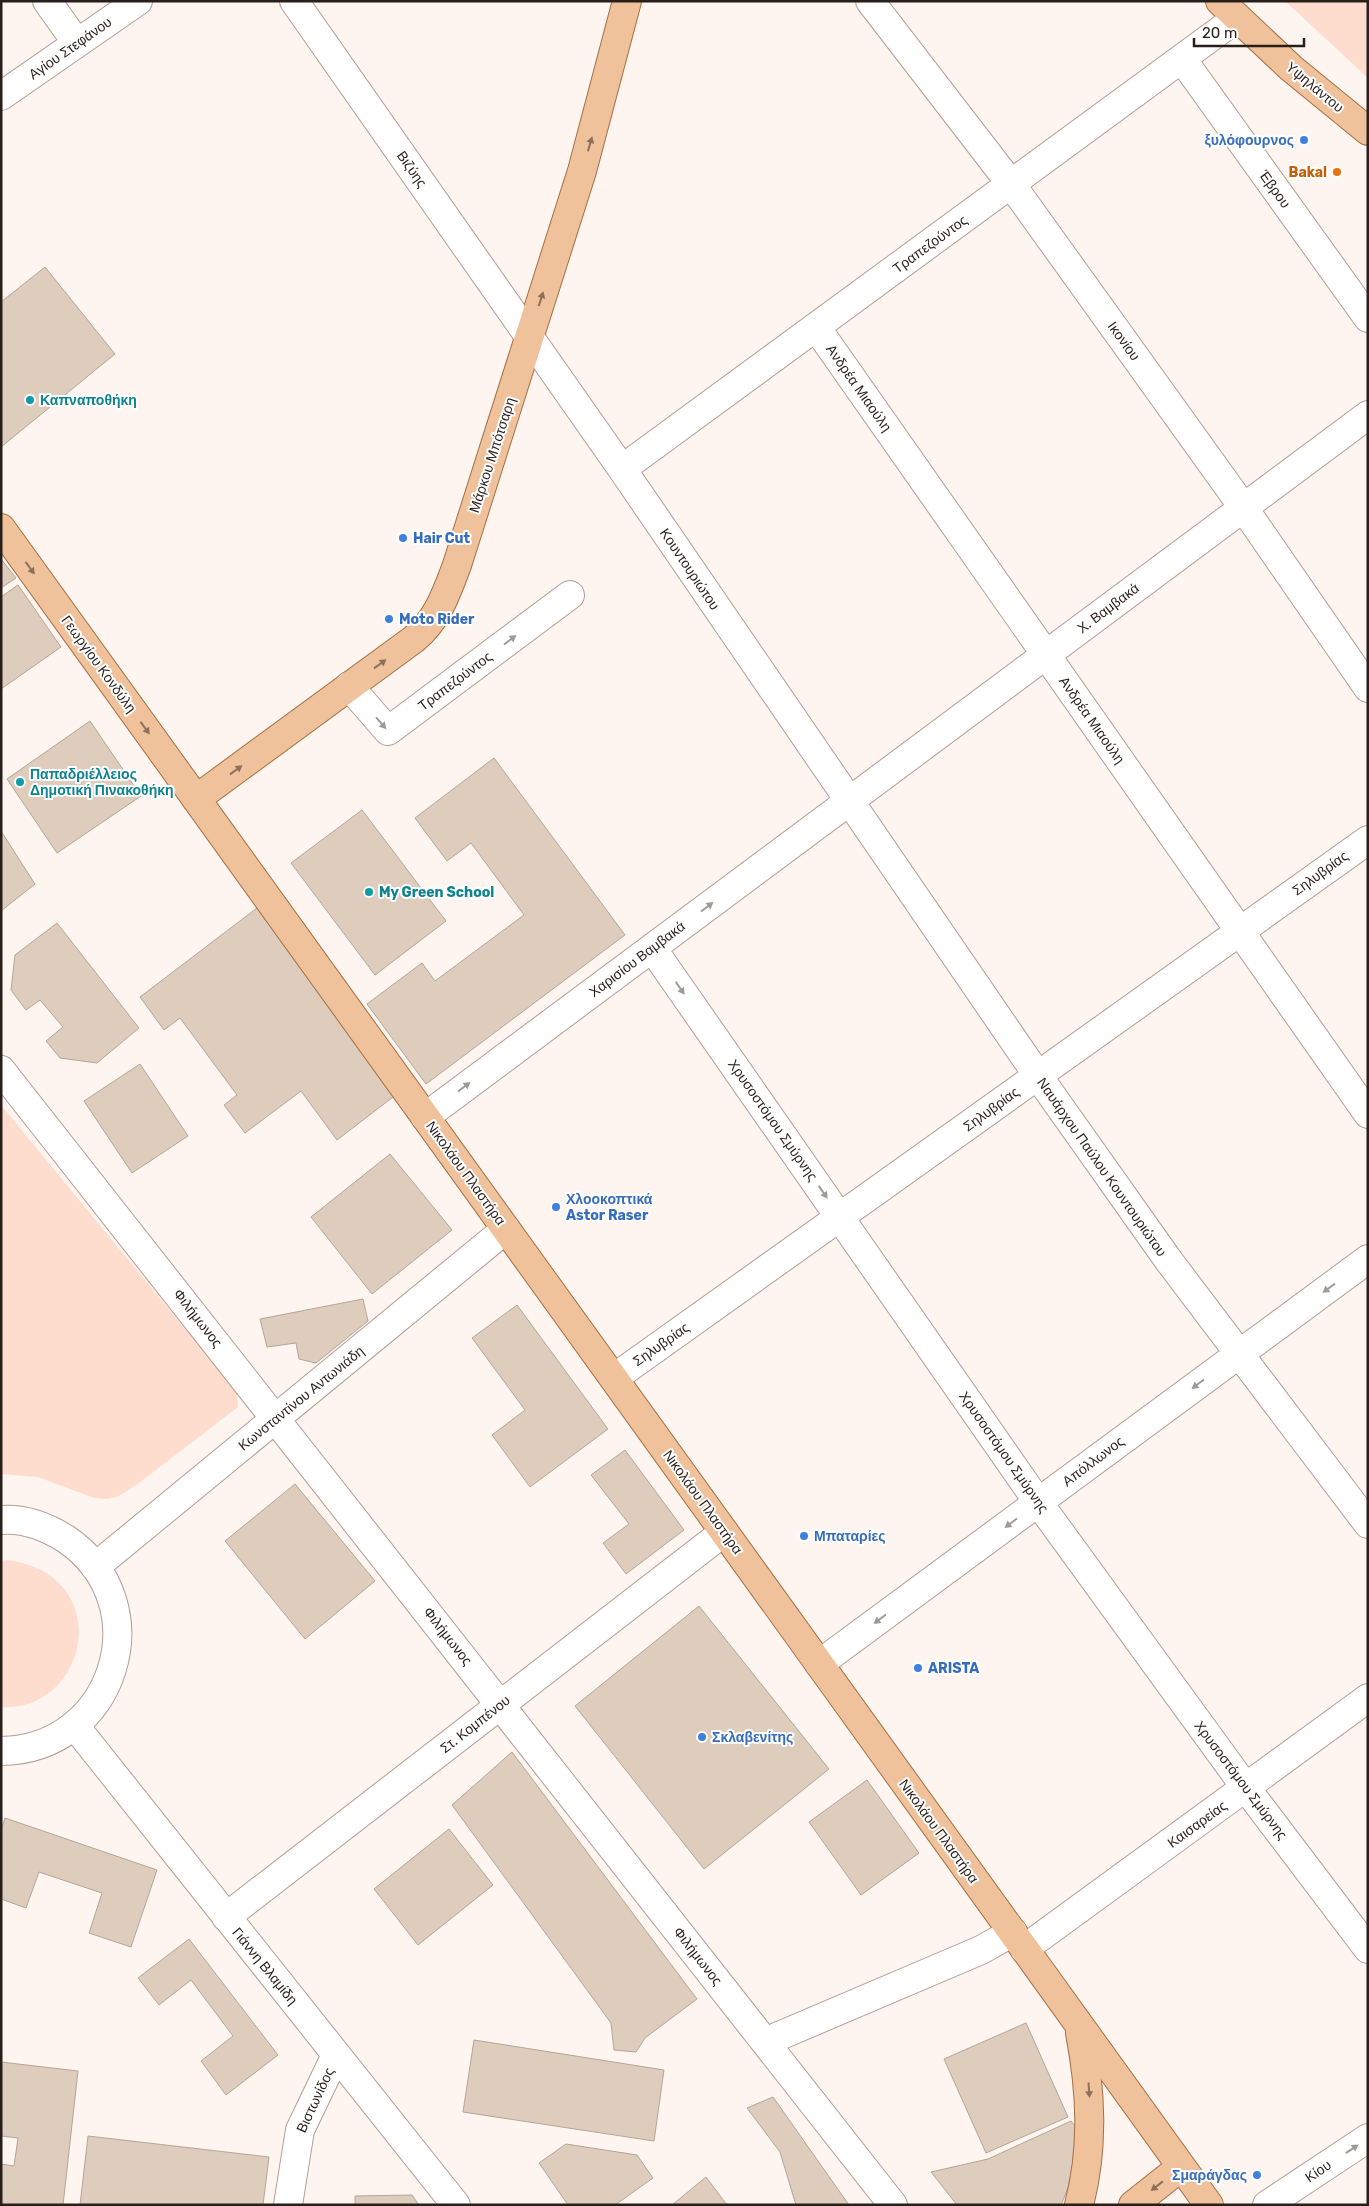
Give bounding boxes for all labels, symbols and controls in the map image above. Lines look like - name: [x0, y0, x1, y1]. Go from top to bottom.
- street label: Αγίου Στεφάνου: [25, 13, 115, 83]
- scale bar: [1194, 15, 1304, 47]
- text: 20 m: [1202, 24, 1237, 42]
- street label: Υψηλάντου: [1282, 58, 1347, 116]
- place label: ξυλόφουρνος: [1204, 132, 1294, 149]
- marker: ξυλόφουρνος: [1298, 134, 1310, 146]
- one-way arrow: [586, 137, 594, 152]
- street label: Βιζύης: [393, 148, 430, 191]
- place label: Bakal: [1289, 164, 1327, 181]
- street label: Έβρου: [1255, 166, 1294, 211]
- marker: Bakal: [1331, 166, 1343, 178]
- street label: Τραπεζούντος: [890, 212, 971, 277]
- one-way arrow: [538, 292, 546, 307]
- street label: Ικονίου: [1104, 318, 1143, 364]
- street label: Ανδρέα Μιαούλη: [822, 341, 895, 435]
- place label: Καπναποθήκη: [40, 392, 137, 409]
- marker: Καπναποθήκη: [24, 394, 36, 406]
- street label: Μάρκου Μπότσαρη: [466, 395, 519, 515]
- street label: Κουντουριώτου: [656, 525, 723, 613]
- place label: Hair Cut: [413, 530, 471, 547]
- marker: Hair Cut: [397, 532, 409, 544]
- one-way arrow: [25, 561, 35, 575]
- street label: Χ. Βαμβακά: [1074, 580, 1143, 637]
- place label: Moto Rider: [399, 611, 475, 628]
- street label: Γεωργίου Κονδύλη: [58, 612, 140, 716]
- marker: Moto Rider: [383, 613, 395, 625]
- one-way arrow: [503, 635, 517, 645]
- street label: Τραπεζούντος: [415, 648, 496, 715]
- one-way arrow: [374, 659, 387, 669]
- street label: Ανδρέα Μιαούλη: [1055, 673, 1128, 767]
- one-way arrow: [375, 717, 387, 729]
- one-way arrow: [140, 721, 150, 735]
- place label: Παπαδριέλλειος Δημοτική Πινακοθήκη: [30, 766, 174, 799]
- one-way arrow: [229, 766, 242, 776]
- marker: Παπαδριέλλειος Δημοτική Πινακοθήκη: [14, 776, 26, 788]
- street label: Σηλυβρίας: [1289, 847, 1352, 899]
- place label: My Green School: [379, 884, 494, 901]
- marker: My Green School: [363, 886, 375, 898]
- one-way arrow: [700, 902, 714, 912]
- street label: Χαρισίου Βαμβακά: [586, 918, 689, 1001]
- one-way arrow: [675, 981, 685, 994]
- street label: Χρυσοστόμου Σμύρνης: [724, 1056, 821, 1184]
- street label: Ναυάρχου Παύλου Κουντουριώτου: [1033, 1075, 1170, 1260]
- one-way arrow: [457, 1082, 470, 1093]
- street label: Σηλυβρίας: [960, 1083, 1023, 1135]
- street label: Νικολάου Πλαστήρα: [422, 1118, 509, 1229]
- one-way arrow: [818, 1186, 828, 1199]
- place label: Χλοοκοπτικά Astor Raser: [566, 1191, 653, 1224]
- marker: Χλοοκοπτικά Astor Raser: [550, 1201, 562, 1213]
- one-way arrow: [1322, 1282, 1335, 1292]
- street label: Φιλήμωνος: [169, 1286, 226, 1351]
- street label: Σηλυβρίας: [630, 1319, 693, 1370]
- street label: Κωνσταντίνου Αντωνιάδη: [235, 1342, 368, 1454]
- one-way arrow: [1191, 1379, 1205, 1389]
- street label: Χρυσοστόμου Σμύρνης: [955, 1388, 1052, 1516]
- street label: Απόλλωνος: [1059, 1433, 1128, 1490]
- street label: Νικολάου Πλαστήρα: [659, 1447, 746, 1558]
- one-way arrow: [1005, 1517, 1018, 1528]
- place label: Μπαταρίες: [814, 1528, 886, 1545]
- marker: Μπαταρίες: [798, 1530, 810, 1542]
- street label: Φιλήμωνος: [419, 1604, 476, 1669]
- one-way arrow: [873, 1614, 887, 1624]
- place label: ARISTA: [928, 1660, 979, 1677]
- marker: ARISTA: [912, 1662, 924, 1674]
- street label: Στ. Κομπένου: [437, 1692, 514, 1757]
- street label: Χρυσοστόμου Σμύρνης: [1190, 1718, 1291, 1843]
- place label: Σκλαβενίτης: [712, 1729, 793, 1746]
- marker: Σκλαβενίτης: [696, 1731, 708, 1743]
- street label: Νικολάου Πλαστήρα: [895, 1776, 982, 1887]
- street label: Καισαρείας: [1164, 1797, 1231, 1852]
- street label: Γιάννη Βλαμίδη: [228, 1924, 301, 2008]
- street label: Φιλήμωνος: [669, 1924, 726, 1989]
- street label: Βιστωνίδος: [293, 2065, 338, 2135]
- one-way arrow: [1085, 2082, 1093, 2098]
- one-way arrow: [1345, 2144, 1358, 2154]
- street label: Κίου: [1302, 2157, 1335, 2186]
- place label: Σμαράγδας: [1172, 2167, 1247, 2184]
- marker: Σμαράγδας: [1251, 2169, 1263, 2181]
- one-way arrow: [1150, 2181, 1164, 2191]

